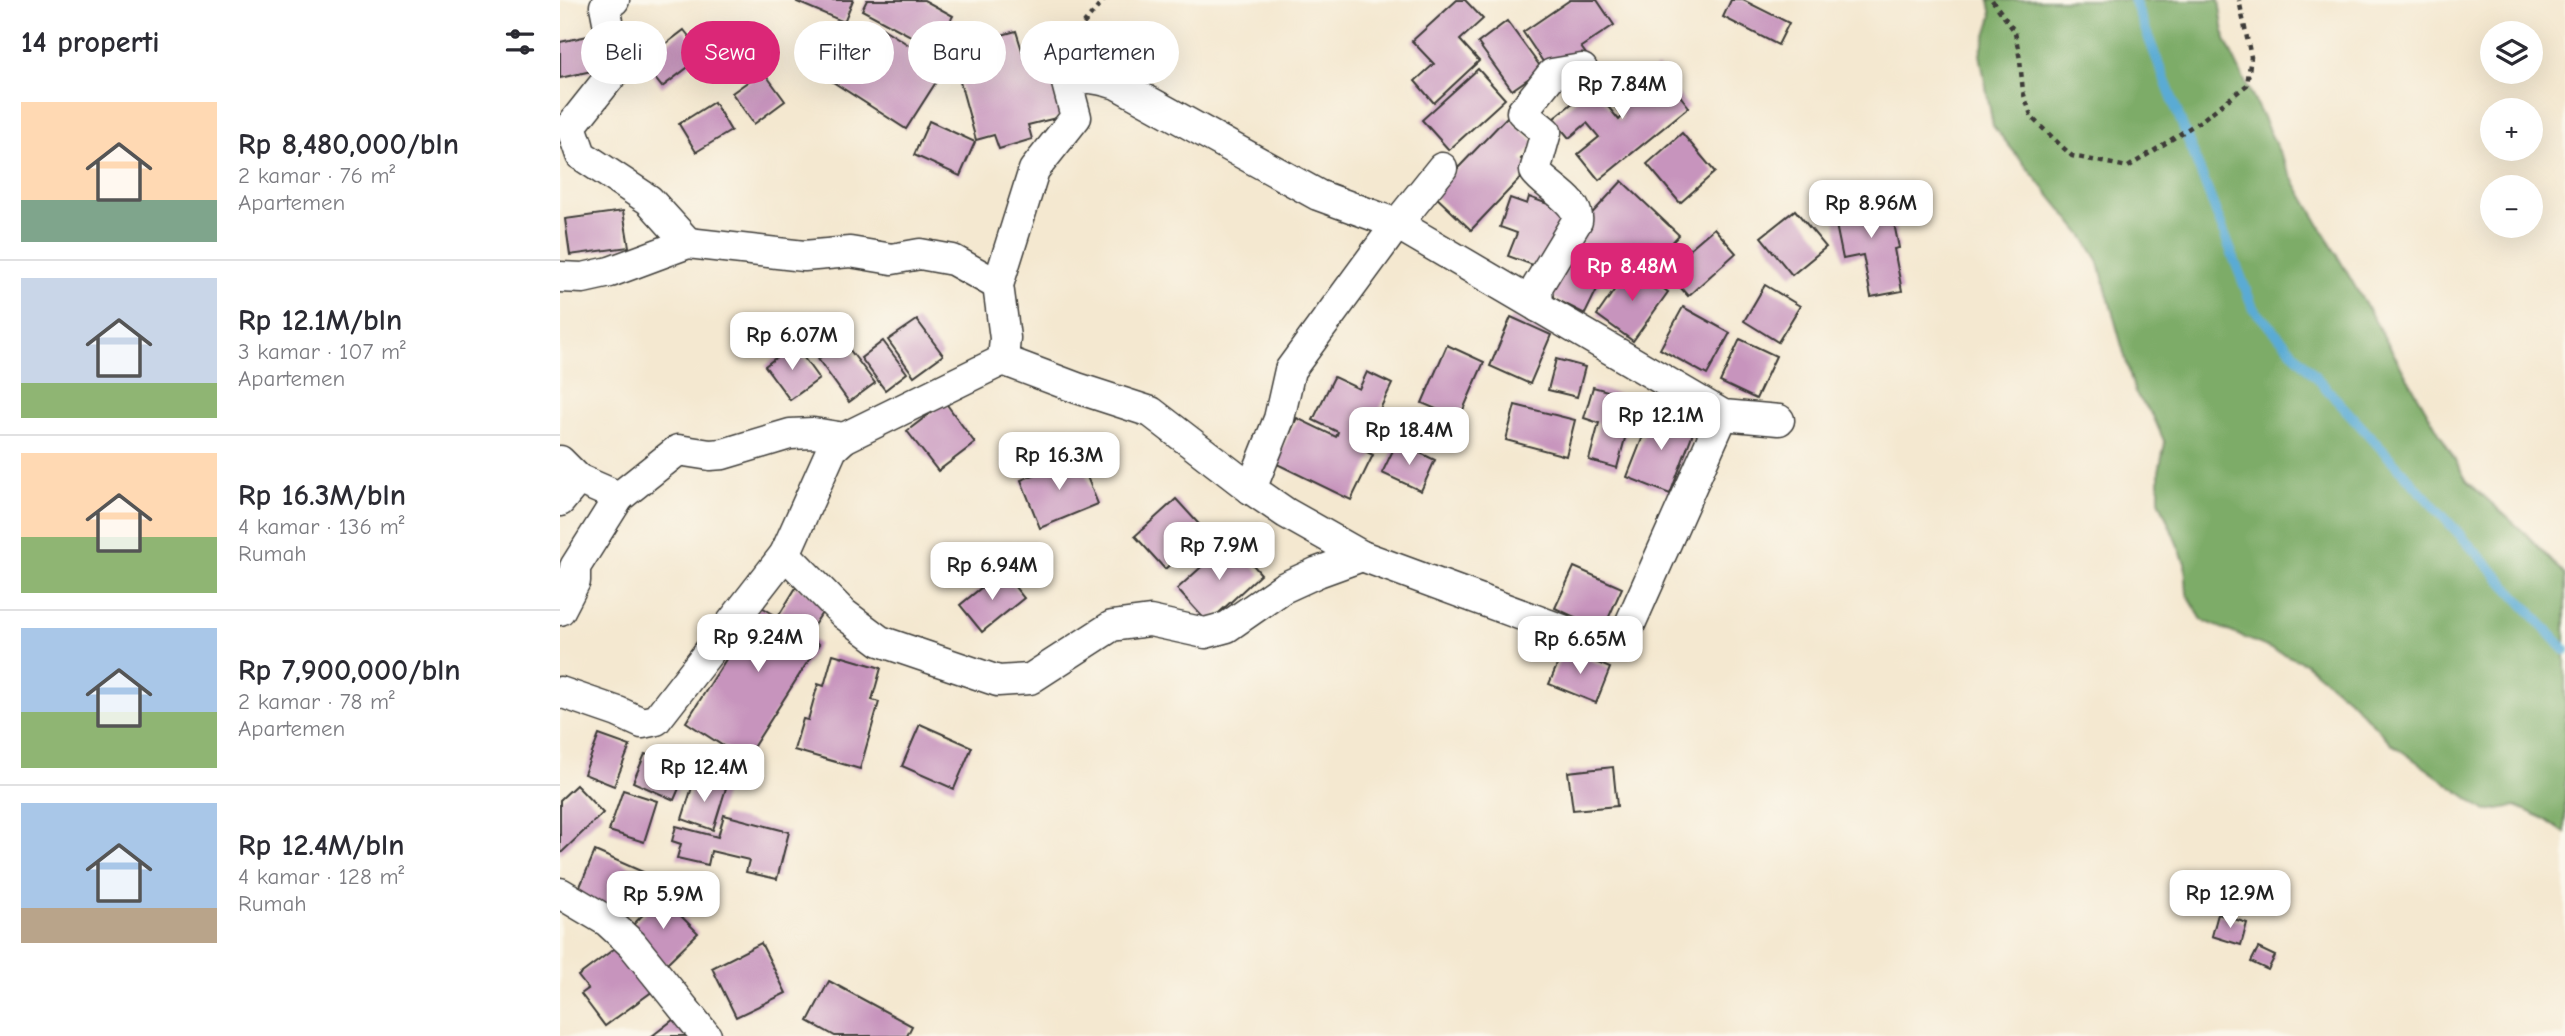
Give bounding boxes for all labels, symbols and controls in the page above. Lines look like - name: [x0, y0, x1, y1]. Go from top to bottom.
- chip: Beli: [581, 21, 667, 84]
- chip: Sewa: [681, 21, 780, 84]
- chip: Filter: [794, 21, 894, 84]
- chip: Baru: [908, 21, 1006, 84]
- chip: Apartemen: [1020, 21, 1179, 84]
- map controls: [2480, 21, 2543, 238]
- button: layers: [2480, 21, 2543, 84]
- icon: filters: [501, 23, 539, 61]
- text: 14 properti: [21, 25, 160, 60]
- pin: Rp 7.84M: [1550, 61, 1694, 121]
- text: Rp 7.84M: [1577, 70, 1667, 97]
- button: +: [2480, 98, 2543, 161]
- text: Rp 8,480,000/bln: [238, 127, 459, 162]
- icon: home: [77, 130, 161, 214]
- text: 2 kamar · 76 m²: [238, 162, 395, 189]
- button: −: [2480, 175, 2543, 238]
- pin: Rp 8.96M: [1799, 180, 1943, 240]
- text: Apartemen: [238, 189, 345, 216]
- text: Rp 8.96M: [1825, 189, 1917, 216]
- pin: Rp 8.48M: [1560, 244, 1704, 303]
- text: Rp 8.48M: [1587, 252, 1677, 279]
- text: Rp 12.1M/bln: [238, 303, 402, 338]
- icon: home: [77, 306, 161, 390]
- pin: Rp 6.07M: [720, 312, 864, 372]
- text: Rp 6.07M: [746, 321, 838, 348]
- text: 3 kamar · 107 m²: [238, 338, 406, 365]
- text: Apartemen: [238, 365, 345, 392]
- pin: Rp 12.1M: [1589, 392, 1733, 452]
- text: Rp 12.1M: [1618, 401, 1704, 428]
- pin: Rp 18.4M: [1337, 407, 1481, 467]
- text: Rp 18.4M: [1365, 416, 1453, 443]
- pin: Rp 16.3M: [987, 433, 1131, 492]
- text: Rp 16.3M: [1015, 441, 1103, 468]
- text: Rp 16.3M/bln: [238, 478, 406, 513]
- icon: home: [77, 481, 161, 565]
- text: 4 kamar · 136 m²: [238, 513, 404, 540]
- pin: Rp 7.9M: [1154, 522, 1284, 582]
- text: Rp 7.9M: [1180, 531, 1258, 558]
- text: Rumah: [238, 540, 307, 567]
- pin: Rp 6.94M: [920, 542, 1064, 602]
- text: Rp 6.94M: [946, 551, 1038, 578]
- pin: Rp 9.24M: [686, 614, 830, 674]
- pin: Rp 6.65M: [1508, 616, 1652, 676]
- text: Rp 9.24M: [713, 623, 803, 650]
- text: Rp 6.65M: [1534, 625, 1626, 652]
- text: Rp 7,900,000/bln: [238, 653, 461, 688]
- icon: home: [77, 656, 161, 740]
- text: 2 kamar · 78 m²: [238, 688, 395, 715]
- text: Apartemen: [238, 715, 345, 742]
- pin: Rp 12.4M: [632, 744, 776, 804]
- text: Rp 12.4M: [660, 753, 748, 780]
- text: Rp 12.4M/bln: [238, 828, 404, 863]
- icon: home: [77, 831, 161, 915]
- text: 4 kamar · 128 m²: [238, 863, 404, 890]
- pin: Rp 12.9M: [2158, 870, 2302, 930]
- pin: Rp 5.9M: [598, 872, 728, 931]
- text: Rp 12.9M: [2186, 879, 2274, 906]
- text: Rp 5.9M: [623, 880, 703, 907]
- text: Rumah: [238, 890, 307, 917]

